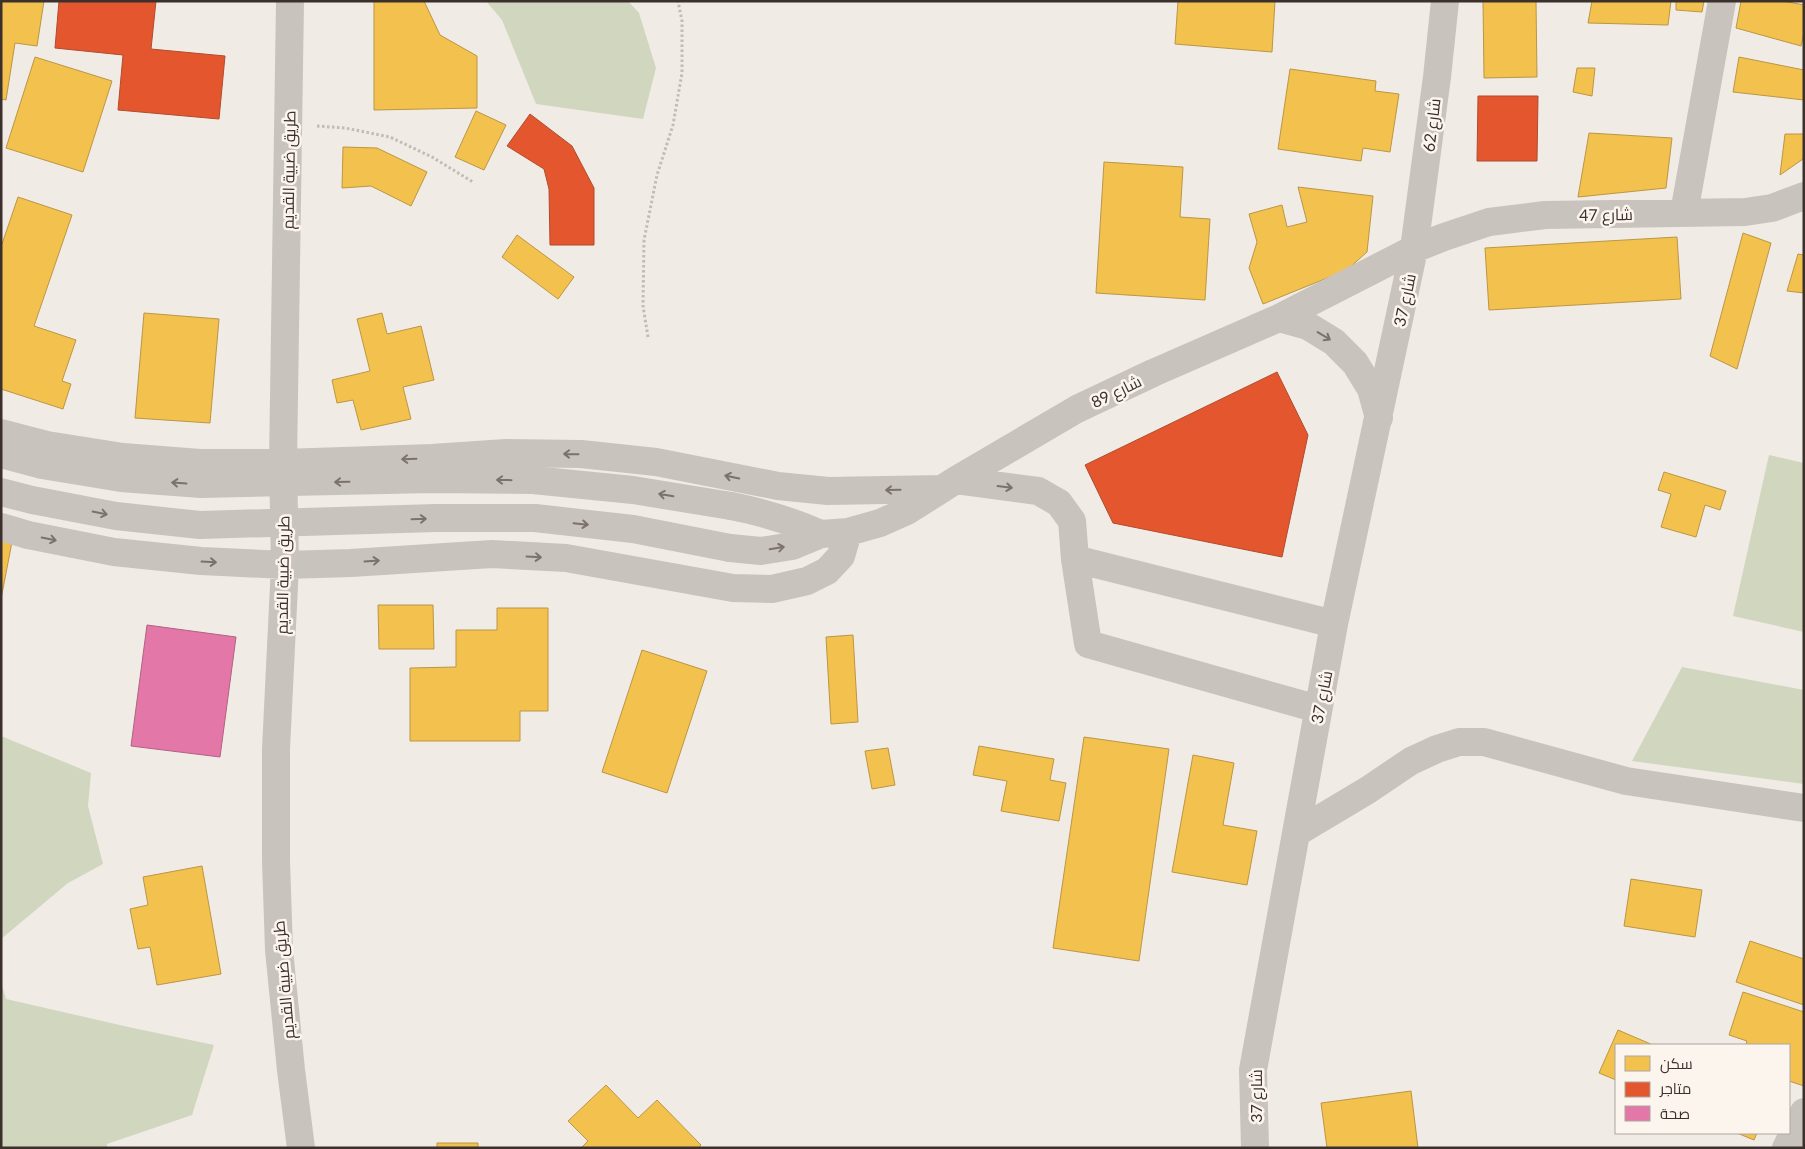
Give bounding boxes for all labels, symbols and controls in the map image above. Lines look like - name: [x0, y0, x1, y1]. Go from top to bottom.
- street label: شارع 62: [1418, 97, 1447, 153]
- street label: طريق ضبية القديم: [277, 110, 302, 230]
- street label: شارع 47: [1579, 204, 1633, 227]
- street label: شارع 37: [1389, 272, 1422, 329]
- one-way arrow: [1317, 332, 1331, 342]
- street label: شارع 89: [1088, 371, 1146, 414]
- one-way arrow: [564, 449, 580, 459]
- one-way arrow: [401, 454, 418, 464]
- one-way arrow: [725, 472, 741, 481]
- one-way arrow: [496, 475, 512, 485]
- one-way arrow: [334, 477, 350, 487]
- one-way arrow: [172, 478, 188, 487]
- one-way arrow: [996, 482, 1012, 492]
- one-way arrow: [886, 485, 902, 495]
- one-way arrow: [658, 490, 674, 500]
- one-way arrow: [92, 509, 108, 519]
- one-way arrow: [411, 514, 427, 524]
- street label: طريق ضبية القديم: [271, 515, 296, 635]
- one-way arrow: [573, 519, 589, 529]
- one-way arrow: [40, 535, 56, 545]
- one-way arrow: [768, 543, 784, 553]
- one-way arrow: [526, 552, 542, 561]
- one-way arrow: [201, 557, 217, 566]
- one-way arrow: [363, 557, 379, 566]
- street label: شارع 37: [1307, 669, 1338, 726]
- street label: طريق ضبية القديم: [268, 920, 301, 1040]
- legend: [1615, 1044, 1790, 1134]
- text: سكن: [1660, 1054, 1693, 1074]
- street label: شارع 37: [1246, 1069, 1268, 1123]
- text: متاجر: [1659, 1079, 1691, 1098]
- text: صحة: [1660, 1104, 1690, 1122]

